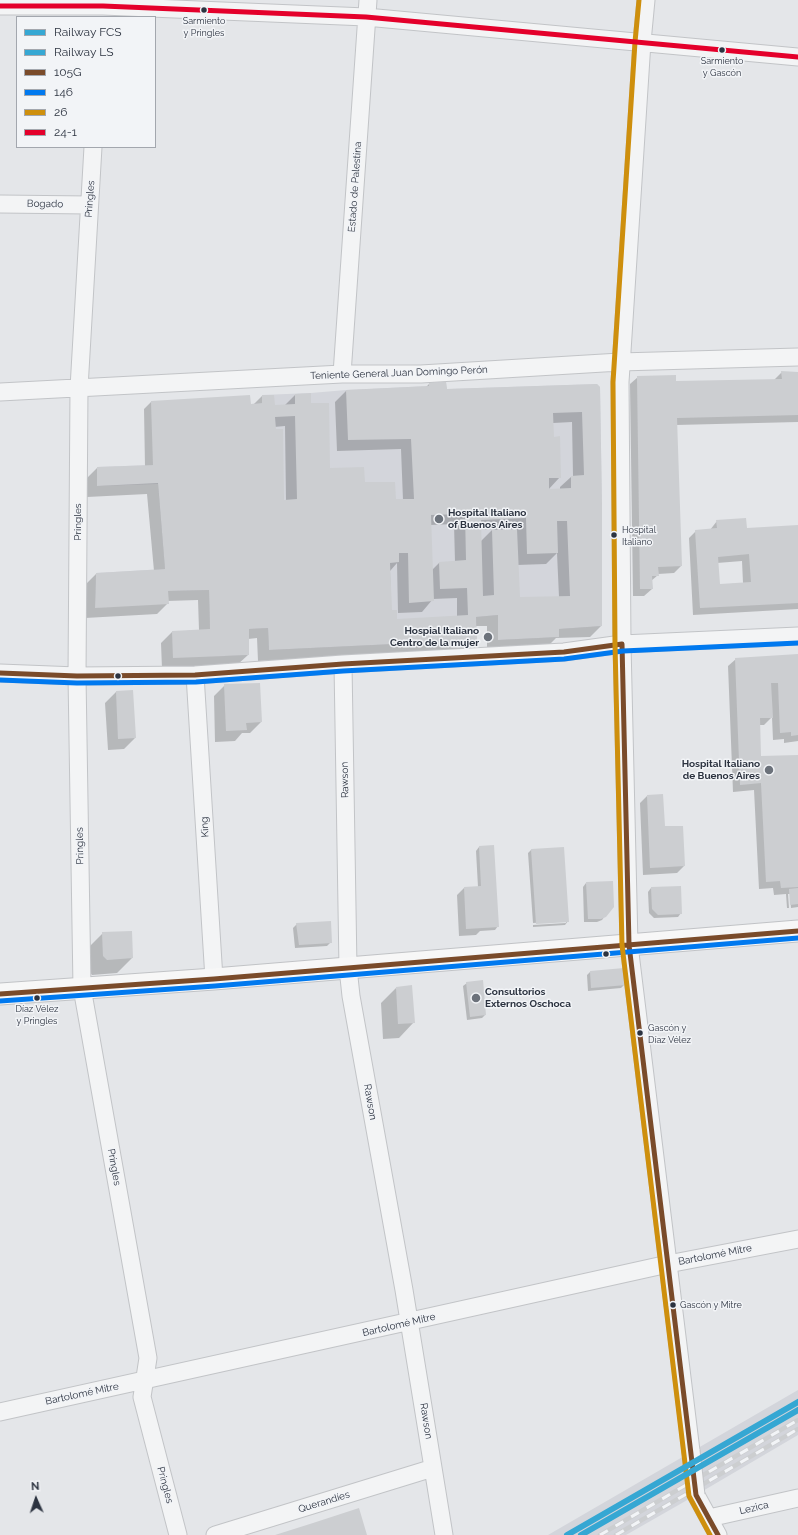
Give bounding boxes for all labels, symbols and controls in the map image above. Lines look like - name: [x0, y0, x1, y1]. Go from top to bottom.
- marker: Sarmiento y Pringles: [199, 5, 209, 15]
- legend: [16, 16, 156, 148]
- place label: Sarmiento y Pringles: [183, 16, 225, 37]
- text: Railway FCS: [54, 25, 122, 39]
- text: Railway LS: [54, 45, 113, 59]
- marker: Sarmiento y Gascón: [717, 45, 727, 55]
- place label: Sarmiento y Gascón: [701, 56, 743, 77]
- text: 105G: [54, 65, 82, 79]
- text: 146: [54, 85, 73, 99]
- text: 26: [54, 105, 68, 119]
- text: 24-1: [54, 125, 77, 139]
- street label: Estado de Palestina: [346, 141, 364, 233]
- street label: Pringles: [83, 180, 97, 218]
- street label: Bogado: [27, 198, 63, 210]
- street label: Teniente General Juan Domingo Perón: [310, 364, 488, 382]
- street label: Pringles: [72, 503, 84, 541]
- place label: Hospital Italiano of Buenos Aires: [448, 507, 526, 530]
- marker: Hospital Italiano of Buenos Aires: [433, 513, 445, 525]
- place label: Hospital Italiano: [622, 525, 656, 546]
- marker: Hospital Italiano: [609, 530, 619, 540]
- place label: Hospial Italiano Centro de la mujer: [390, 625, 479, 648]
- marker: Hospial Italiano Centro de la mujer: [482, 631, 494, 643]
- unlabelled marker: [113, 671, 123, 681]
- place label: Hospital Italiano de Buenos Aires: [682, 758, 760, 782]
- street label: Rawson: [339, 762, 351, 798]
- marker: Hospital Italiano de Buenos Aires: [763, 764, 775, 776]
- street label: King: [198, 816, 212, 838]
- street label: Pringles: [74, 827, 86, 865]
- unlabelled marker: [601, 949, 611, 959]
- place label: Consultorios Externos Oschoca: [485, 986, 571, 1010]
- marker: Consultorios Externos Oschoca: [470, 992, 482, 1004]
- marker: Díaz Vélez y Pringles: [32, 993, 42, 1003]
- place label: Díaz Vélez y Pringles: [16, 1004, 58, 1025]
- place label: Gascón y Díaz Vélez: [648, 1023, 691, 1044]
- marker: Gascón y Díaz Vélez: [635, 1028, 645, 1038]
- street label: Rawson: [361, 1083, 379, 1121]
- street label: Pringles: [105, 1148, 123, 1186]
- street label: Bartolomé Mitre: [677, 1242, 753, 1268]
- marker: Gascón y Mitre: [668, 1300, 678, 1310]
- place label: Gascón y Mitre: [680, 1300, 742, 1310]
- street label: Bartolomé Mitre: [361, 1311, 437, 1339]
- street label: Bartolomé Mitre: [44, 1380, 120, 1408]
- street label: Rawson: [417, 1402, 435, 1440]
- street label: Pringles: [154, 1465, 176, 1505]
- north arrow: [16, 1479, 56, 1519]
- text: N: [31, 1480, 40, 1493]
- street label: Querandíes: [297, 1488, 351, 1516]
- street label: Lezica: [738, 1499, 770, 1517]

